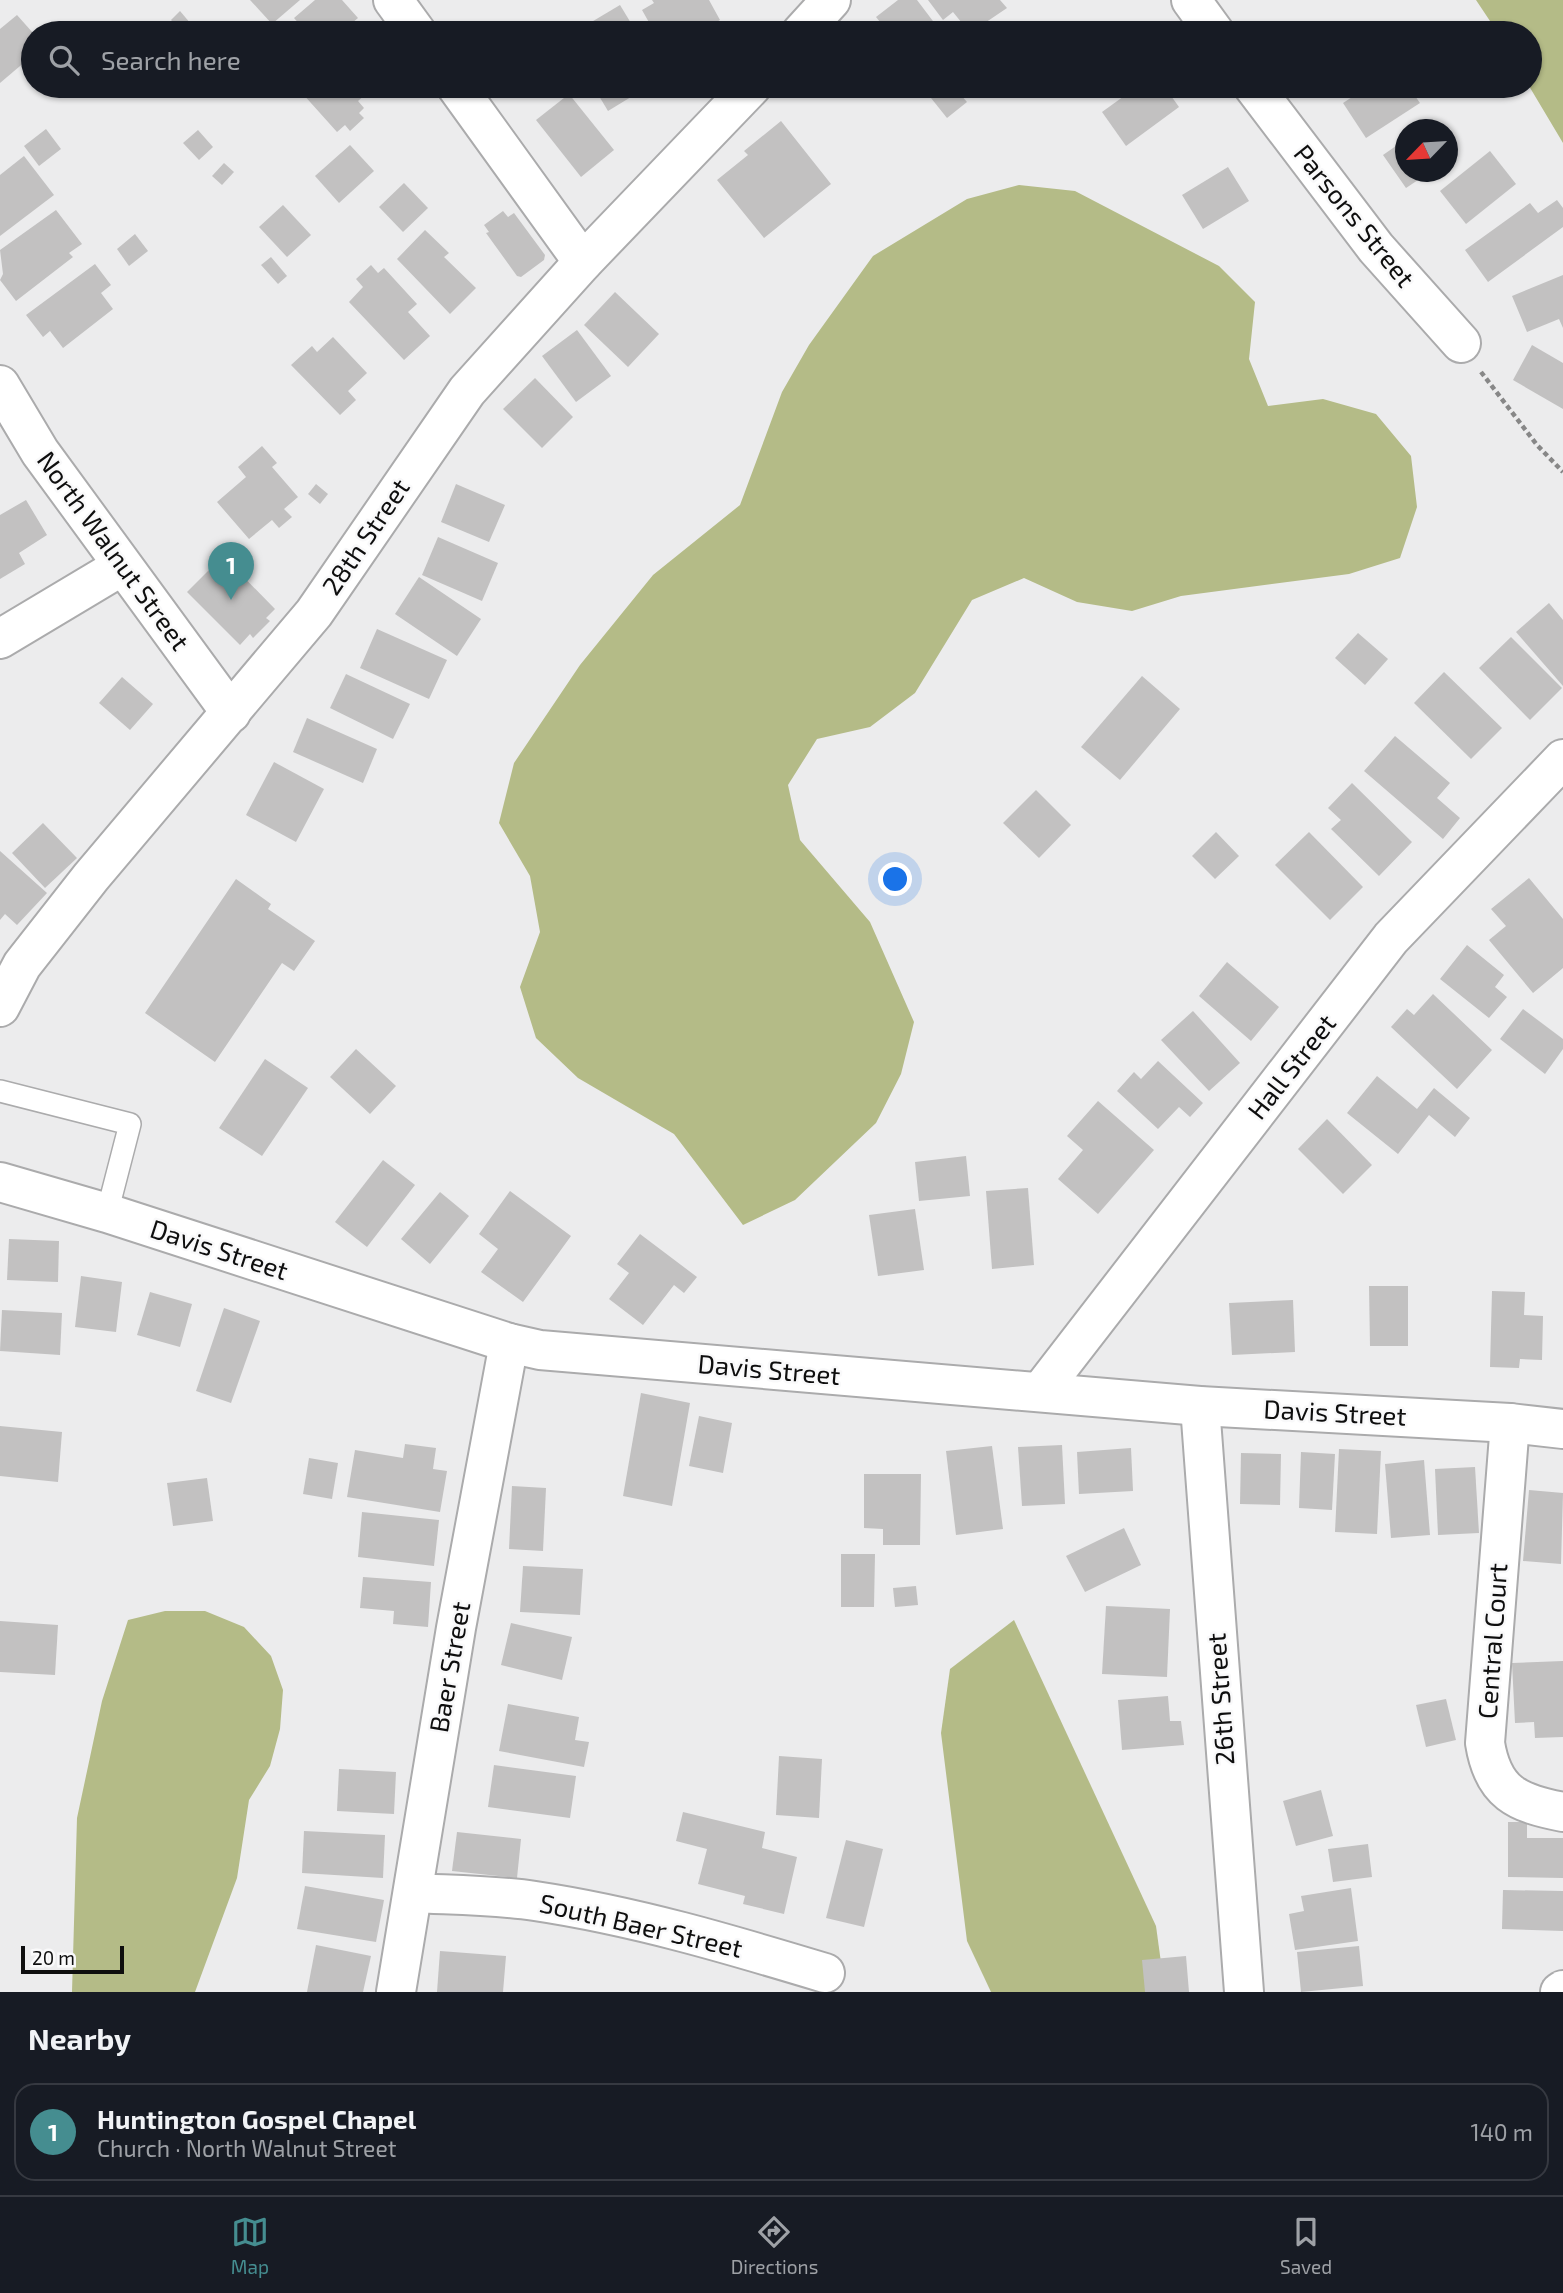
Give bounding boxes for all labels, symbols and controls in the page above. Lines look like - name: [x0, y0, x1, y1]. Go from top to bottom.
- search box: [21, 21, 1542, 98]
- icon: search: [45, 41, 83, 79]
- text: Search here: [101, 44, 241, 75]
- north arrow: [1395, 119, 1458, 182]
- street label: Parsons Street: [1288, 138, 1422, 293]
- street label: North Walnut Street: [32, 445, 197, 656]
- street label: 28th Street: [315, 472, 415, 600]
- pin: 1: [208, 542, 254, 600]
- your location: [878, 862, 912, 896]
- street label: Hall Street: [1240, 1007, 1341, 1125]
- street label: Davis Street: [147, 1212, 292, 1285]
- street label: Davis Street: [697, 1347, 842, 1390]
- street label: Davis Street: [1263, 1392, 1407, 1431]
- street label: Central Court: [1471, 1562, 1512, 1720]
- street label: Baer Street: [422, 1599, 475, 1735]
- street label: 26th Street: [1199, 1632, 1240, 1766]
- street label: South Baer Street: [537, 1886, 746, 1963]
- scale bar: [21, 1943, 124, 1975]
- text: 20 m: [32, 1946, 75, 1969]
- text: Nearby: [28, 2020, 131, 2056]
- text: Huntington Gospel Chapel: [97, 2103, 416, 2134]
- text: 1: [48, 2118, 58, 2146]
- text: 140 m: [1471, 2118, 1533, 2146]
- text: Church · North Walnut Street: [97, 2134, 397, 2162]
- tab: Map: [231, 2213, 269, 2278]
- tab: Directions: [731, 2213, 818, 2278]
- tab: Saved: [1280, 2213, 1332, 2278]

